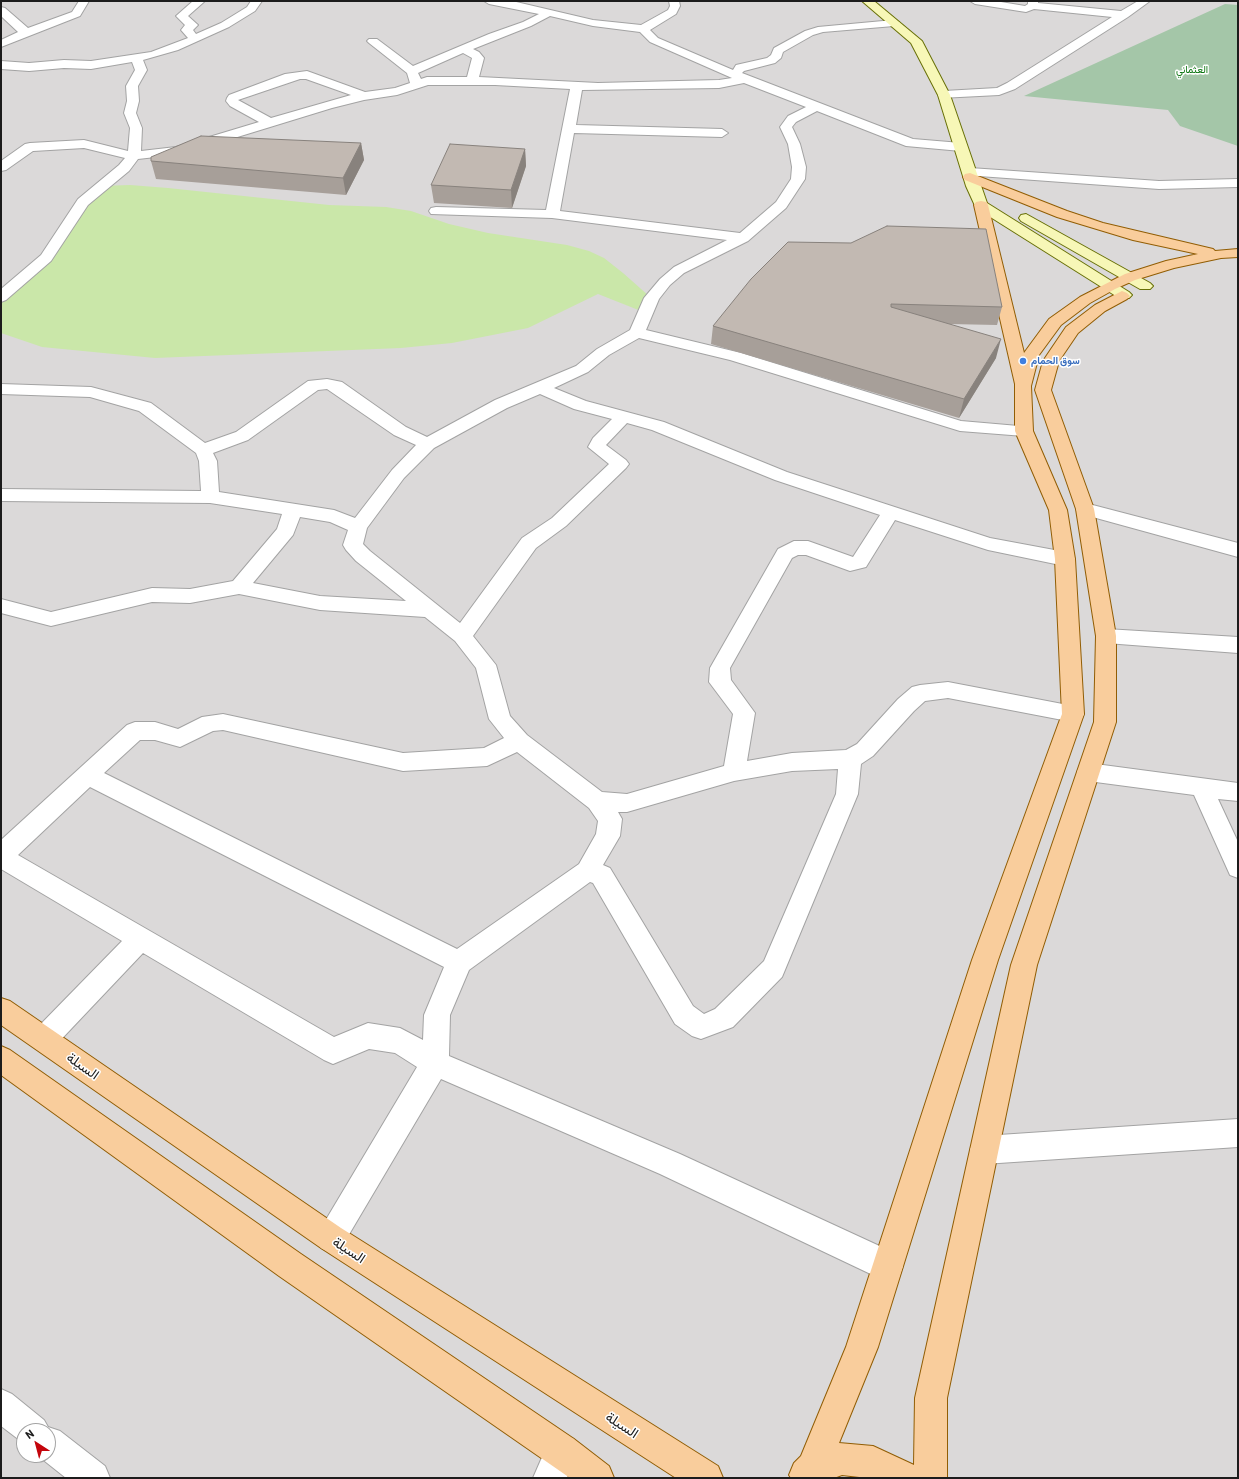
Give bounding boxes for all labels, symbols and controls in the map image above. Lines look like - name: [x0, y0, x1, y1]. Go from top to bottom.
- park label: العثماني: [1176, 64, 1208, 76]
- place label: سوق الحمام: [1031, 355, 1080, 367]
- marker: سوق الحمام: [1018, 356, 1028, 366]
- street label: السيلة: [63, 1049, 103, 1083]
- street label: السيلة: [329, 1233, 369, 1267]
- street label: السيلة: [602, 1408, 642, 1442]
- north arrow: [16, 1423, 56, 1463]
- text: N: [22, 1426, 36, 1441]

